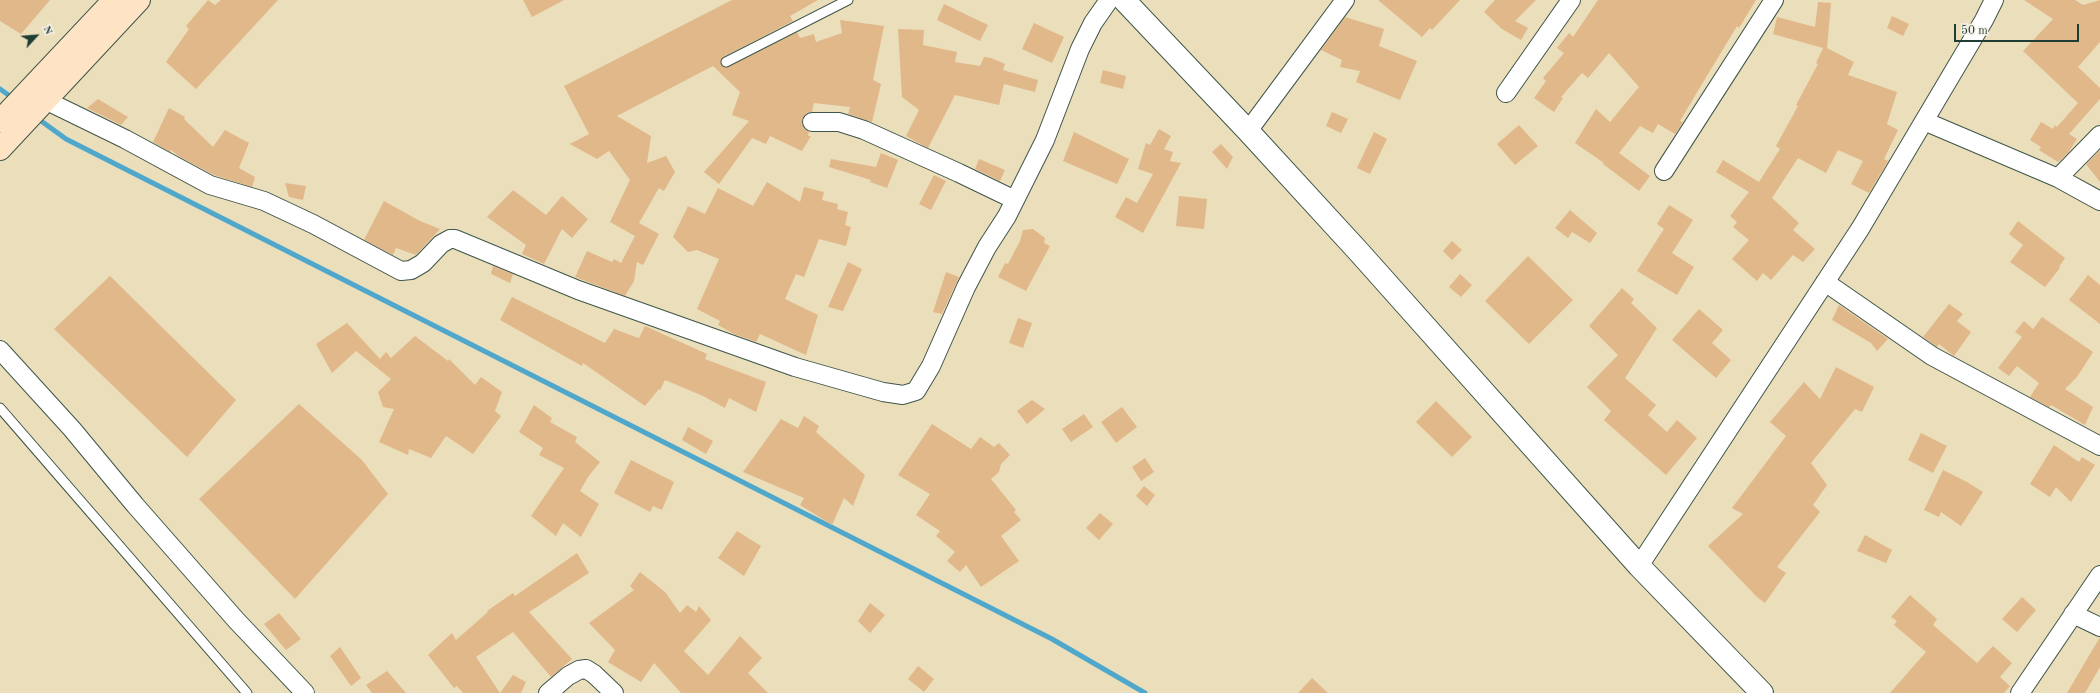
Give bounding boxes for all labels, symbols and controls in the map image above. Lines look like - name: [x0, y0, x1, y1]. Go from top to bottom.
- north arrow: [16, 16, 56, 56]
- scale bar: [1956, 16, 2081, 42]
- text: N: [40, 24, 54, 37]
- text: 50 m: [1961, 25, 1988, 37]

